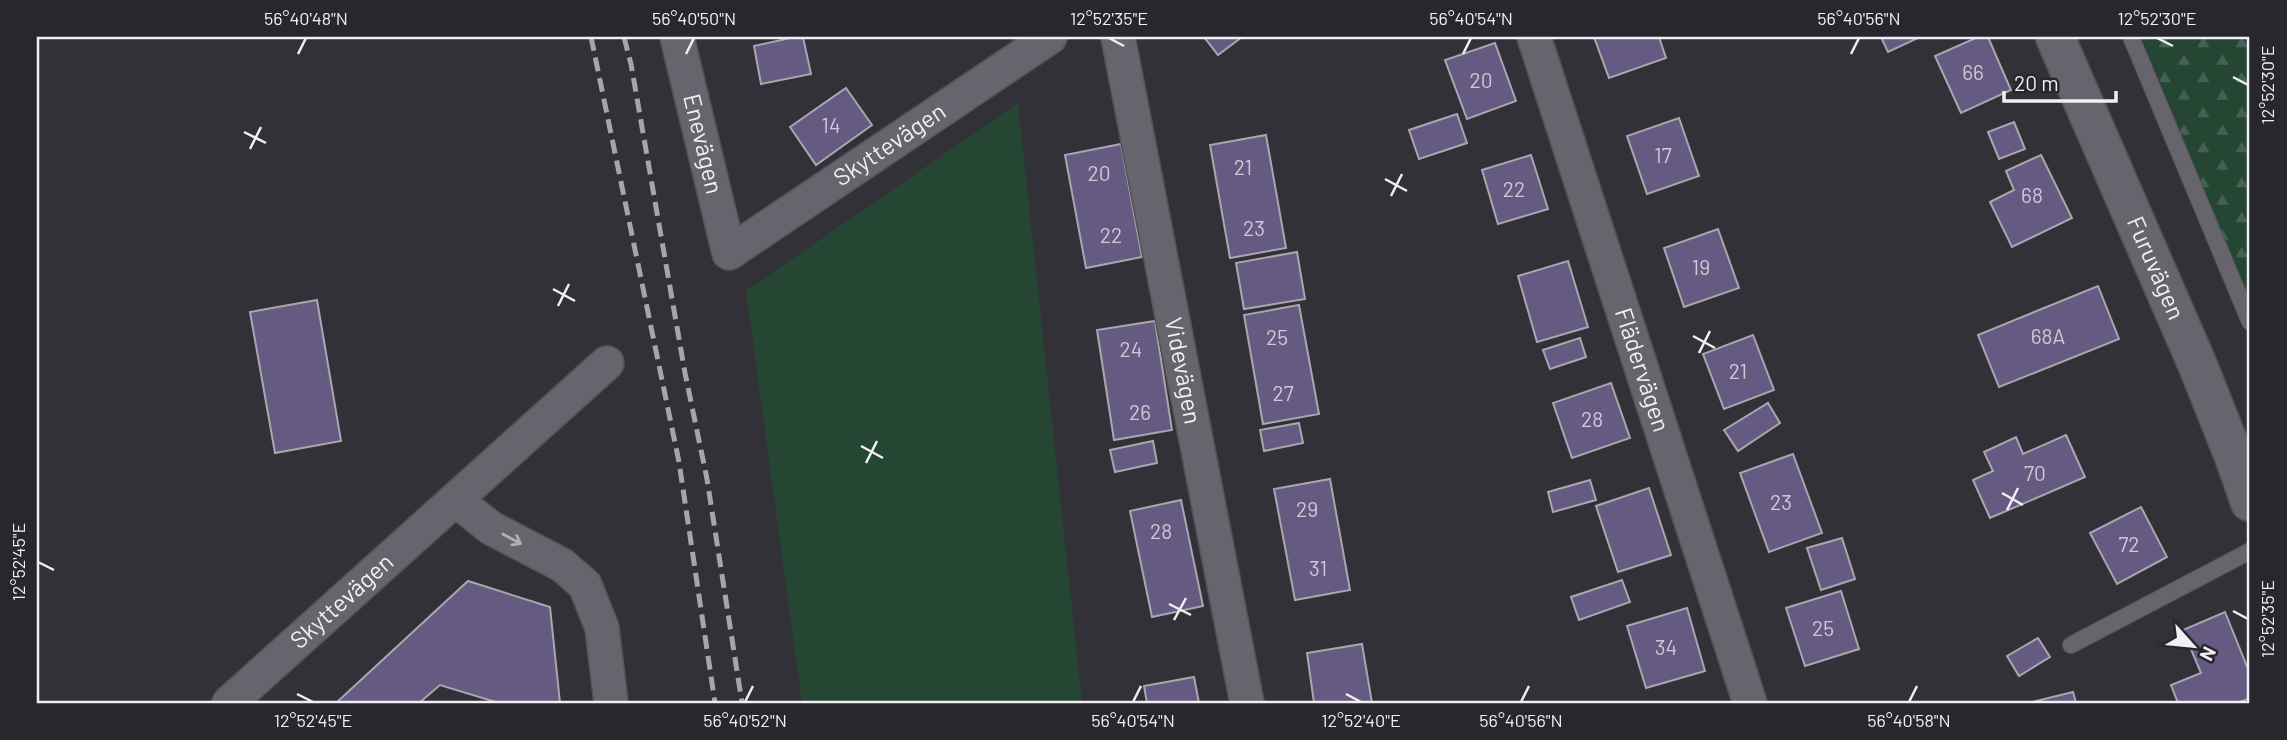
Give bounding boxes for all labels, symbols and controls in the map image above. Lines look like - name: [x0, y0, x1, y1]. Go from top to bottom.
- text: 56°40'48"N: [264, 7, 348, 29]
- text: 56°40'50"N: [652, 7, 736, 29]
- text: 12°52'35"E: [1070, 7, 1148, 29]
- text: 56°40'54"N: [1429, 7, 1513, 29]
- text: 56°40'56"N: [1817, 7, 1901, 29]
- text: 12°52'30"E: [2117, 7, 2197, 29]
- text: 12°52'30"E: [2256, 45, 2278, 125]
- house number: 66: [1962, 59, 1984, 84]
- scale bar: [2004, 60, 2116, 104]
- house number: 20: [1469, 67, 1493, 92]
- text: 20 m: [2014, 70, 2059, 95]
- street label: Enevägen: [678, 91, 730, 196]
- street label: Skyttevägen: [827, 96, 950, 192]
- house number: 14: [822, 112, 840, 137]
- house number: 17: [1654, 142, 1672, 167]
- house number: 21: [1234, 154, 1252, 179]
- house number: 20: [1087, 160, 1111, 185]
- house number: 22: [1503, 176, 1525, 201]
- house number: 68: [2021, 182, 2043, 207]
- street label: Furuvägen: [2122, 211, 2192, 324]
- house number: 23: [1243, 215, 1265, 240]
- house number: 22: [1100, 222, 1122, 247]
- house number: 19: [1692, 254, 1710, 279]
- street label: Flädervägen: [1610, 304, 1677, 435]
- street label: Videvägen: [1160, 315, 1209, 426]
- house number: 68A: [2031, 323, 2065, 348]
- house number: 25: [1266, 324, 1288, 349]
- house number: 24: [1120, 336, 1142, 361]
- house number: 21: [1729, 358, 1747, 383]
- house number: 27: [1272, 380, 1294, 405]
- house number: 26: [1129, 399, 1151, 424]
- house number: 28: [1581, 406, 1603, 431]
- house number: 70: [2024, 460, 2046, 485]
- house number: 23: [1770, 489, 1792, 514]
- house number: 29: [1296, 496, 1318, 521]
- house number: 28: [1150, 518, 1172, 543]
- text: 12°52'45"E: [7, 523, 29, 601]
- house number: 72: [2118, 531, 2140, 556]
- one-way arrow: [501, 532, 522, 546]
- street label: Skyttevägen: [283, 546, 399, 654]
- house number: 31: [1309, 555, 1327, 580]
- text: 12°52'35"E: [2256, 580, 2278, 658]
- north arrow: [2158, 610, 2228, 680]
- house number: 25: [1812, 615, 1834, 640]
- house number: 34: [1655, 634, 1677, 659]
- text: N: [2195, 643, 2222, 665]
- text: 12°52'45"E: [274, 709, 352, 731]
- text: 56°40'52"N: [703, 709, 787, 731]
- text: 56°40'54"N: [1091, 709, 1175, 731]
- text: 12°52'40"E: [1321, 709, 1401, 731]
- text: 56°40'56"N: [1479, 709, 1563, 731]
- text: 56°40'58"N: [1867, 709, 1951, 731]

